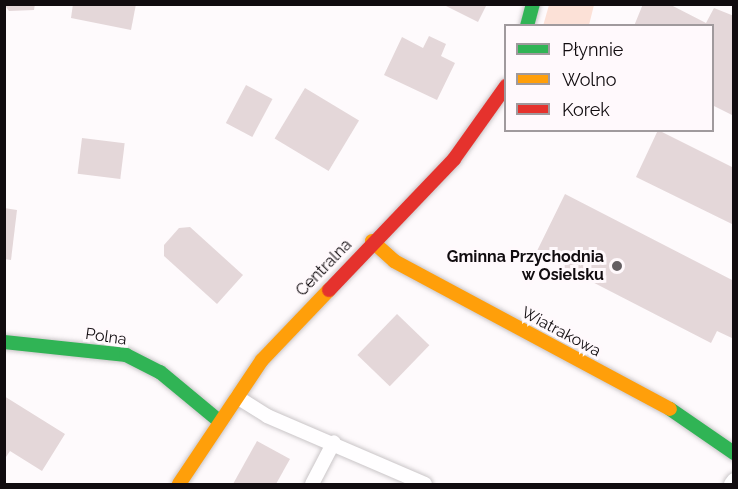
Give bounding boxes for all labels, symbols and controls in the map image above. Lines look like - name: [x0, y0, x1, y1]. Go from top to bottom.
- legend: [504, 24, 714, 132]
- text: Płynnie: [562, 39, 623, 60]
- text: Wolno: [562, 69, 616, 90]
- text: Korek: [562, 99, 610, 120]
- street label: Centralna: [292, 236, 356, 300]
- place label: Gminna Przychodnia w Osielsku: [447, 247, 604, 285]
- marker: Gminna Przychodnia w Osielsku: [608, 257, 626, 275]
- street label: Wiatrakowa: [518, 303, 604, 361]
- street label: Polna: [84, 325, 128, 349]

